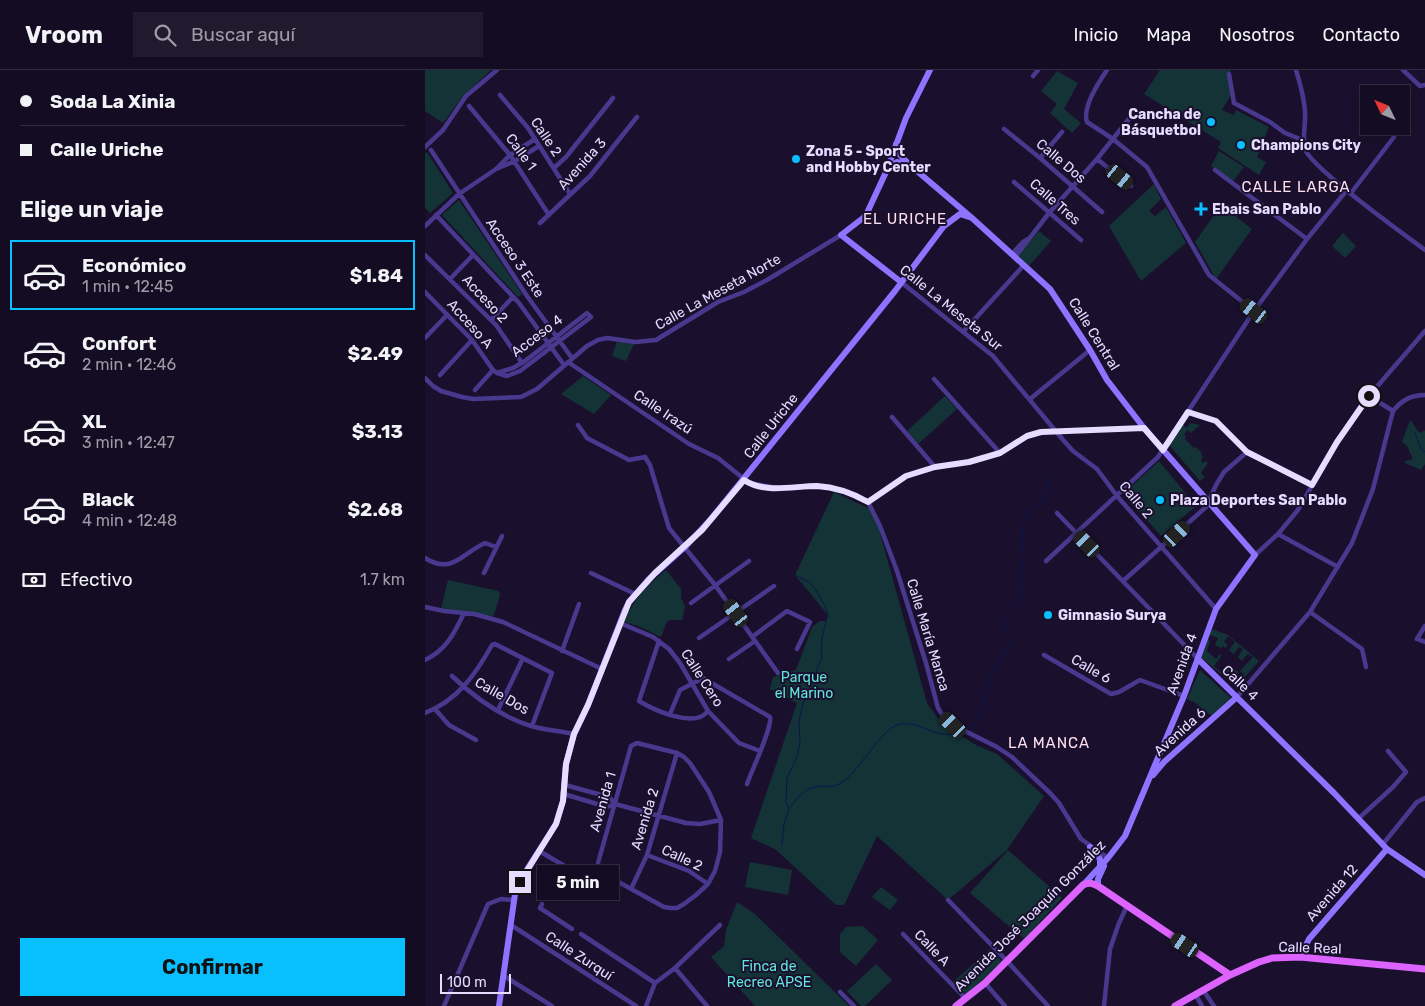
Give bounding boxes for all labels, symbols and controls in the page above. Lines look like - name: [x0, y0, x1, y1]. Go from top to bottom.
- search box: [133, 12, 483, 57]
- text: Vroom: [25, 21, 103, 49]
- icon: search: [151, 21, 179, 49]
- text: Buscar aquí: [191, 23, 295, 46]
- text: Inicio: [1073, 24, 1118, 46]
- text: Mapa: [1146, 24, 1191, 46]
- text: Nosotros: [1219, 24, 1295, 46]
- text: Contacto: [1323, 24, 1400, 46]
- north arrow: [1360, 85, 1410, 135]
- map controls: [1360, 85, 1410, 135]
- text: Soda La Xinia: [50, 90, 175, 113]
- place label: Cancha de Básquetbol: [1121, 106, 1201, 139]
- street label: Calle 2: [527, 114, 565, 160]
- marker: Cancha de Básquetbol: [1205, 116, 1217, 128]
- street label: Calle 1: [502, 130, 540, 174]
- street label: Avenida 3: [554, 135, 610, 193]
- street label: Calle Dos: [1033, 135, 1089, 187]
- place label: Champions City: [1251, 137, 1361, 154]
- text: Calle Uriche: [50, 138, 163, 161]
- marker: Champions City: [1235, 139, 1247, 151]
- place label: Zona 5 - Sport and Hobby Center: [806, 143, 931, 176]
- marker: Zona 5 - Sport and Hobby Center: [790, 153, 802, 165]
- car: [1103, 162, 1136, 192]
- street label: Calle Tres: [1026, 175, 1084, 229]
- district label: CALLE LARGA: [1242, 178, 1350, 196]
- text: Elige un viaje: [20, 196, 164, 223]
- place label: Ebais San Pablo: [1212, 201, 1321, 218]
- marker: Ebais San Pablo: [1194, 202, 1208, 216]
- district label: EL URICHE: [863, 210, 947, 228]
- street label: Acceso 3 Este: [482, 215, 548, 301]
- street label: Calle La Meseta Norte: [652, 250, 784, 334]
- icon: car: [22, 253, 67, 298]
- text: Económico: [82, 254, 186, 277]
- street label: Calle La Meseta Sur: [896, 261, 1006, 355]
- text: $1.84: [350, 264, 403, 287]
- street label: Acceso 2: [459, 271, 511, 327]
- text: 1 min · 12:45: [82, 277, 173, 296]
- street label: Calle Central: [1065, 295, 1123, 373]
- street label: Acceso A: [444, 296, 497, 353]
- car: [1237, 296, 1270, 326]
- street label: Acceso 4: [508, 311, 566, 361]
- icon: car: [22, 331, 67, 376]
- text: Confort: [82, 332, 156, 355]
- text: $2.49: [348, 342, 403, 365]
- text: 2 min · 12:46: [82, 355, 176, 374]
- route start: [1358, 385, 1380, 407]
- street label: Calle Irazú: [630, 386, 696, 438]
- street label: Calle Uriche: [740, 390, 802, 462]
- icon: car: [22, 409, 67, 454]
- text: XL: [82, 410, 106, 433]
- text: $3.13: [352, 420, 403, 443]
- text: 3 min · 12:47: [82, 433, 175, 452]
- street label: Calle 2: [1116, 478, 1156, 522]
- icon: car: [22, 487, 67, 532]
- text: Black: [82, 488, 134, 511]
- place label: Plaza Deportes San Pablo: [1170, 492, 1347, 509]
- marker: Plaza Deportes San Pablo: [1154, 494, 1166, 506]
- text: $2.68: [347, 498, 403, 521]
- text: 4 min · 12:48: [82, 511, 177, 530]
- car: [1160, 518, 1193, 550]
- car: [1071, 528, 1102, 560]
- icon: cash: [20, 566, 48, 594]
- text: Efectivo: [60, 568, 133, 591]
- text: 1.7 km: [360, 570, 405, 589]
- street label: Calle María Manca: [903, 577, 953, 693]
- car: [720, 597, 751, 629]
- place label: Gimnasio Surya: [1058, 607, 1166, 624]
- marker: Gimnasio Surya: [1042, 609, 1054, 621]
- street label: Avenida 4: [1163, 631, 1201, 697]
- street label: Calle Cero: [677, 646, 727, 710]
- street label: Calle 6: [1068, 651, 1114, 687]
- street label: Calle 4: [1218, 662, 1262, 705]
- park label: Parque el Marino: [775, 669, 833, 702]
- street label: Calle Dos: [472, 674, 532, 718]
- street label: Avenida 6: [1150, 704, 1210, 760]
- car: [937, 709, 969, 741]
- district label: LA MANCA: [1008, 734, 1090, 752]
- street label: Avenida 1: [586, 770, 620, 834]
- street label: Avenida 2: [628, 786, 662, 852]
- street label: Avenida José Joaquín González: [951, 837, 1109, 995]
- street label: Calle 2: [659, 841, 705, 875]
- street label: Avenida 12: [1303, 861, 1361, 925]
- callout: 5 min: [537, 864, 620, 900]
- route end: [509, 871, 531, 893]
- text: 5 min: [556, 873, 600, 892]
- street label: Calle A: [911, 926, 954, 970]
- street label: Calle Zurquí: [542, 928, 616, 984]
- car: [1168, 930, 1201, 960]
- button: Confirmar: [20, 938, 405, 996]
- street label: Calle Real: [1278, 938, 1342, 958]
- park label: Finca de Recreo APSE: [727, 958, 811, 991]
- scale bar: [440, 971, 511, 994]
- text: 100 m: [447, 974, 487, 991]

